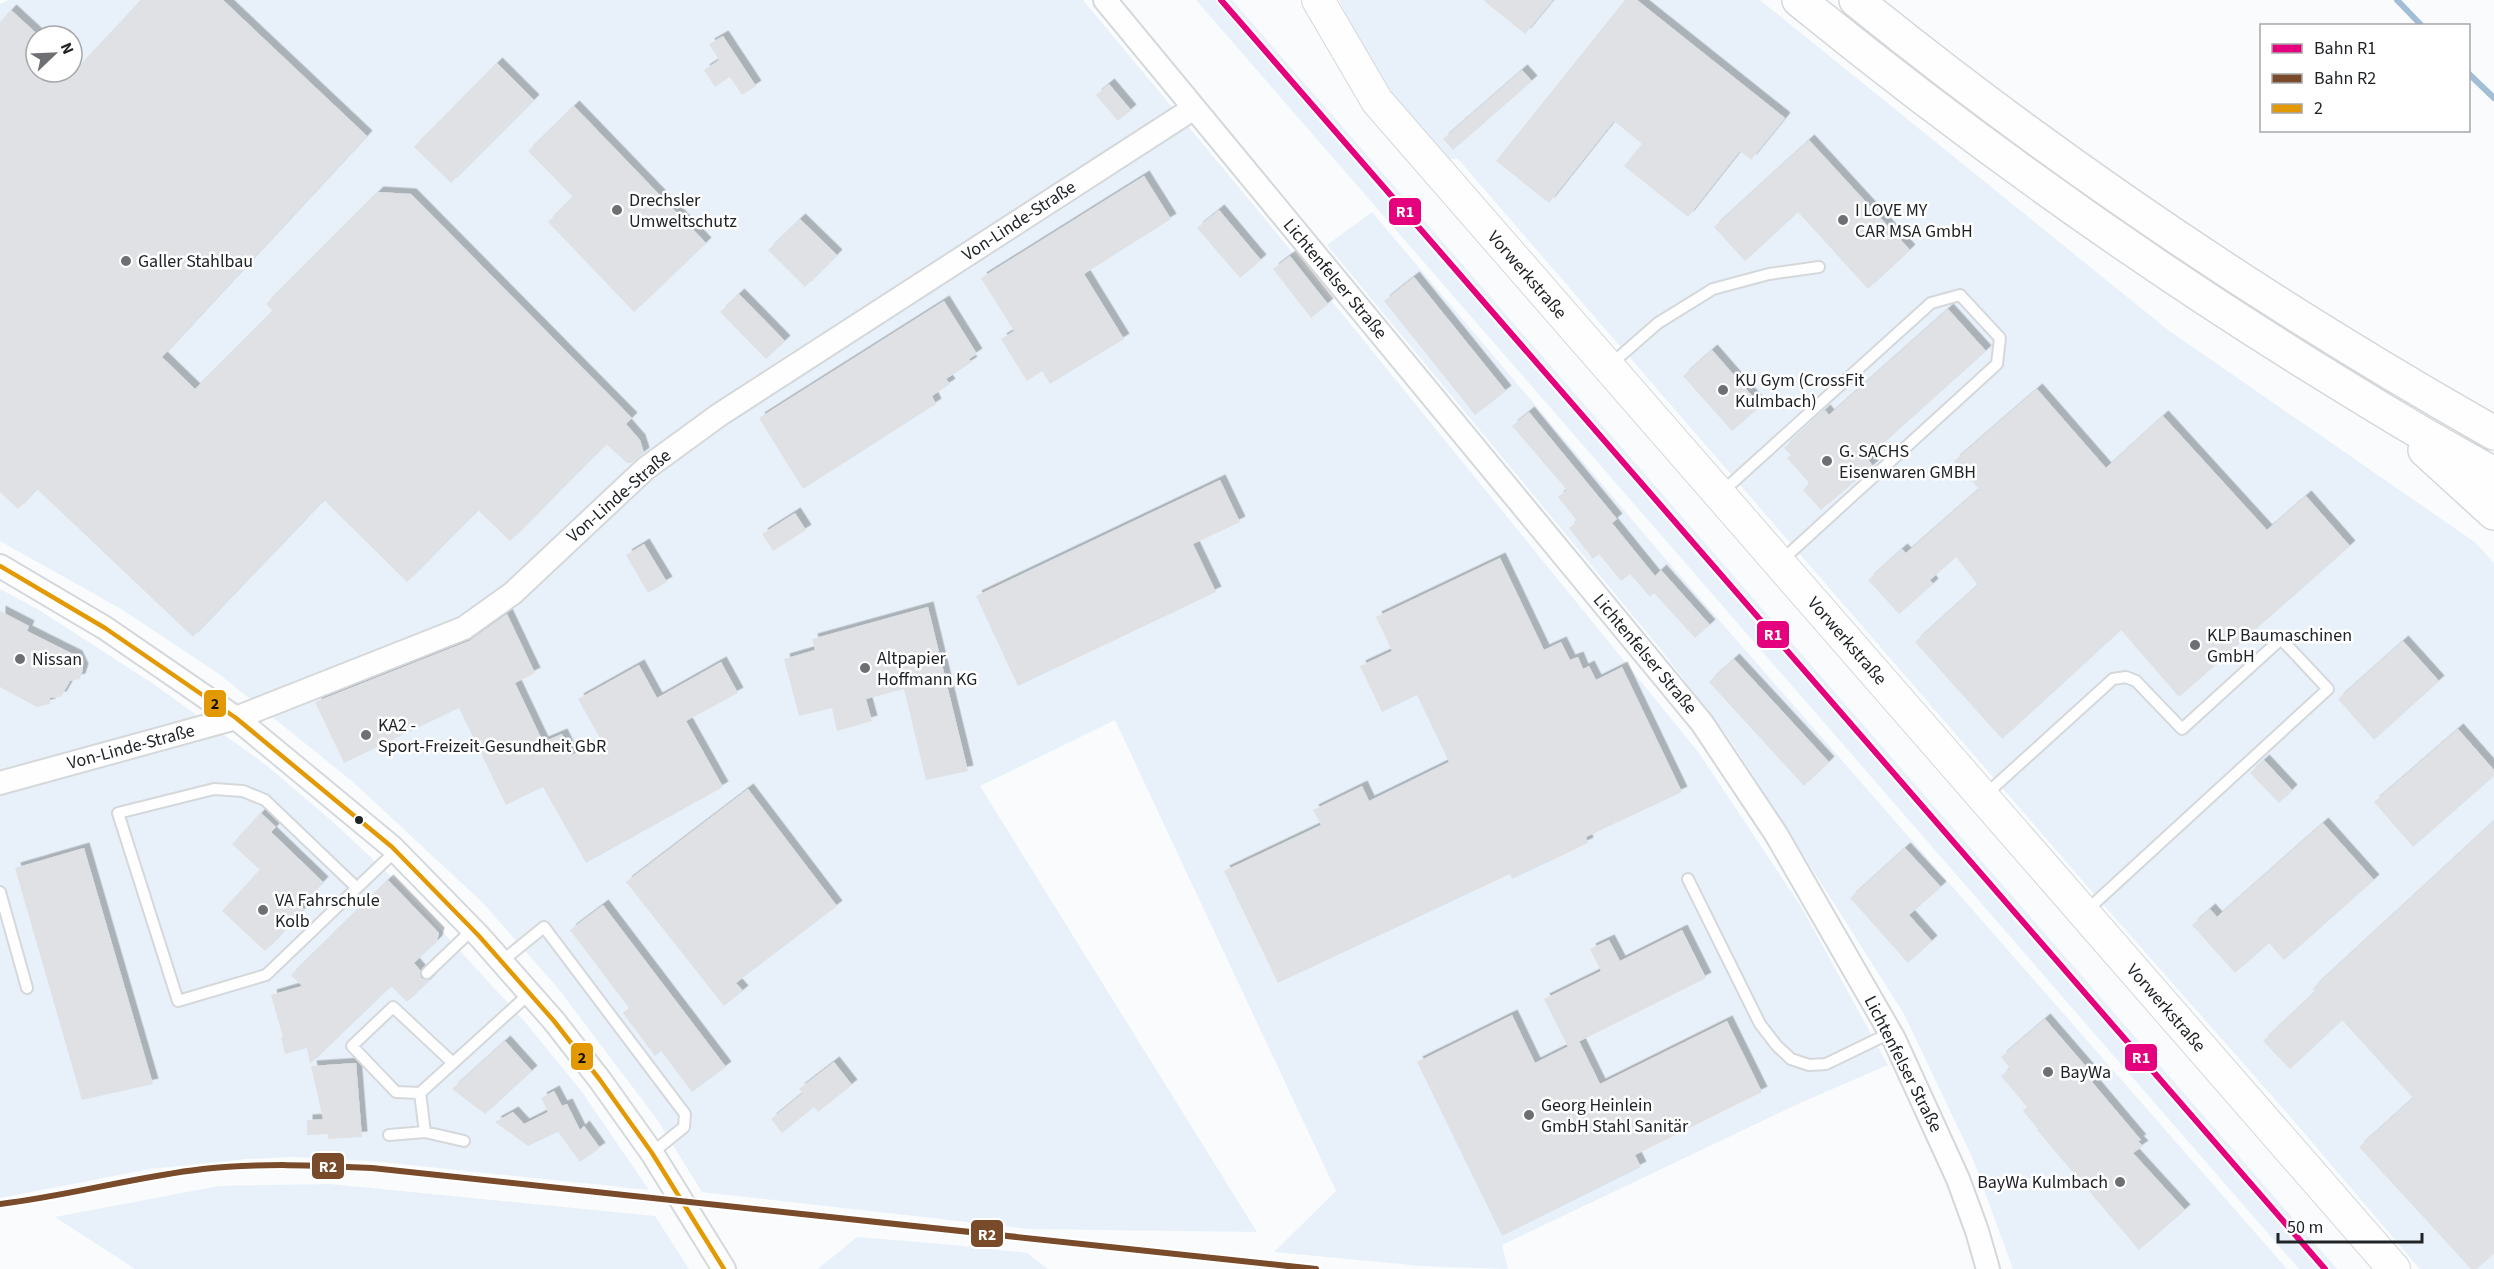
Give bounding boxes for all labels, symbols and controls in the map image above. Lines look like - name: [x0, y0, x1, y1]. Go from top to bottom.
- north arrow: [24, 24, 84, 84]
- legend: [2260, 24, 2470, 132]
- text: Bahn R1: [2314, 36, 2376, 61]
- text: N: [55, 39, 79, 58]
- text: Bahn R2: [2314, 66, 2376, 91]
- text: 2: [2314, 96, 2323, 121]
- street label: Von-Linde-Straße: [957, 175, 1081, 267]
- place label: Drechsler Umweltschutz: [629, 188, 737, 234]
- line badge: R1: [1388, 197, 1422, 226]
- place label: I LOVE MY CAR MSA GmbH: [1855, 198, 1973, 244]
- text: R1: [1396, 201, 1414, 223]
- marker: Drechsler Umweltschutz: [610, 203, 624, 217]
- street label: Lichtenfelser Straße: [1277, 213, 1393, 345]
- marker: I LOVE MY CAR MSA GmbH: [1836, 213, 1850, 227]
- street label: Vorwerkstraße: [1482, 225, 1572, 325]
- place label: Galler Stahlbau: [138, 249, 253, 274]
- marker: Galler Stahlbau: [119, 254, 133, 268]
- place label: KU Gym (CrossFit Kulmbach): [1735, 368, 1864, 414]
- marker: KU Gym (CrossFit Kulmbach): [1716, 383, 1730, 397]
- place label: G. SACHS Eisenwaren GMBH: [1839, 439, 1976, 485]
- street label: Von-Linde-Straße: [561, 444, 677, 548]
- marker: G. SACHS Eisenwaren GMBH: [1820, 454, 1834, 468]
- street label: Lichtenfelser Straße: [1587, 588, 1703, 720]
- street label: Vorwerkstraße: [1802, 591, 1892, 691]
- line badge: R1: [1756, 620, 1790, 649]
- place label: KLP Baumaschinen GmbH: [2207, 623, 2352, 669]
- text: R1: [1764, 624, 1782, 646]
- marker: KLP Baumaschinen GmbH: [2188, 638, 2202, 652]
- place label: Altpapier Hoffmann KG: [877, 646, 977, 692]
- place label: Nissan: [32, 647, 82, 672]
- marker: Nissan: [13, 652, 27, 666]
- marker: Altpapier Hoffmann KG: [858, 661, 872, 675]
- line badge: 2: [203, 689, 227, 718]
- text: 2: [211, 693, 219, 715]
- place label: KA2 - Sport-Freizeit-Gesundheit GbR: [378, 713, 606, 759]
- street label: Von-Linde-Straße: [64, 718, 198, 776]
- marker: KA2 - Sport-Freizeit-Gesundheit GbR: [359, 728, 373, 742]
- unlabelled marker: [353, 814, 365, 826]
- place label: VA Fahrschule Kolb: [275, 888, 380, 934]
- marker: VA Fahrschule Kolb: [256, 903, 270, 917]
- street label: Vorwerkstraße: [2121, 958, 2211, 1058]
- street label: Lichtenfelser Straße: [1858, 991, 1948, 1137]
- line badge: 2: [570, 1042, 594, 1071]
- line badge: R1: [2124, 1043, 2158, 1072]
- text: 2: [578, 1047, 586, 1069]
- text: R1: [2132, 1047, 2150, 1069]
- place label: BayWa: [2060, 1060, 2111, 1085]
- marker: BayWa: [2041, 1065, 2055, 1079]
- place label: Georg Heinlein GmbH Stahl Sanitär: [1541, 1093, 1689, 1139]
- marker: Georg Heinlein GmbH Stahl Sanitär: [1522, 1108, 1536, 1122]
- line badge: R2: [311, 1152, 345, 1180]
- text: R2: [319, 1156, 337, 1178]
- place label: BayWa Kulmbach: [1977, 1170, 2108, 1195]
- marker: BayWa Kulmbach: [2113, 1175, 2127, 1189]
- scale bar: [2278, 1206, 2422, 1244]
- text: 50 m: [2287, 1215, 2323, 1240]
- line badge: R2: [970, 1219, 1004, 1248]
- text: R2: [978, 1224, 996, 1246]

